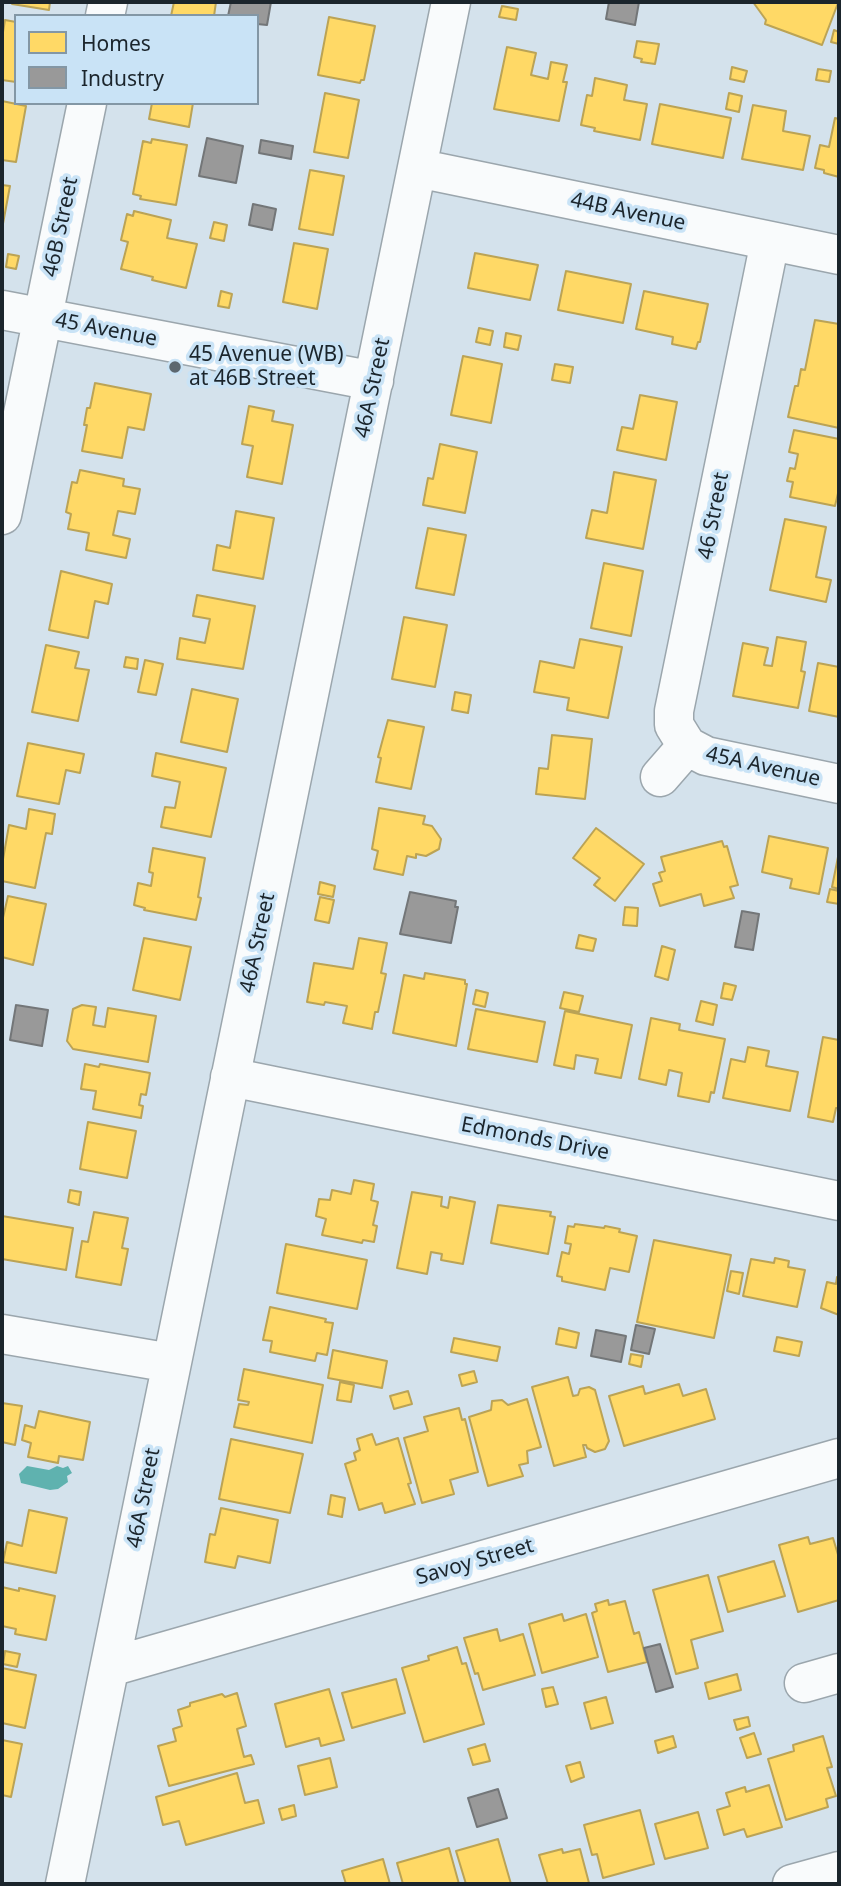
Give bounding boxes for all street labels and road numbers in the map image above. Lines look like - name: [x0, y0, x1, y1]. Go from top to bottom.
- street label: 46B Street: [38, 175, 84, 279]
- street label: 44B Avenue: [568, 188, 688, 236]
- street label: 45 Avenue: [53, 308, 159, 352]
- street label: 46A Street: [350, 336, 396, 440]
- street label: 46 Street: [693, 470, 735, 562]
- street label: 45A Avenue: [703, 742, 823, 792]
- street label: 46A Street: [235, 891, 281, 995]
- street label: Edmonds Drive: [459, 1112, 611, 1166]
- street label: 46A Street: [122, 1446, 166, 1550]
- street label: Savoy Street: [413, 1533, 537, 1591]

